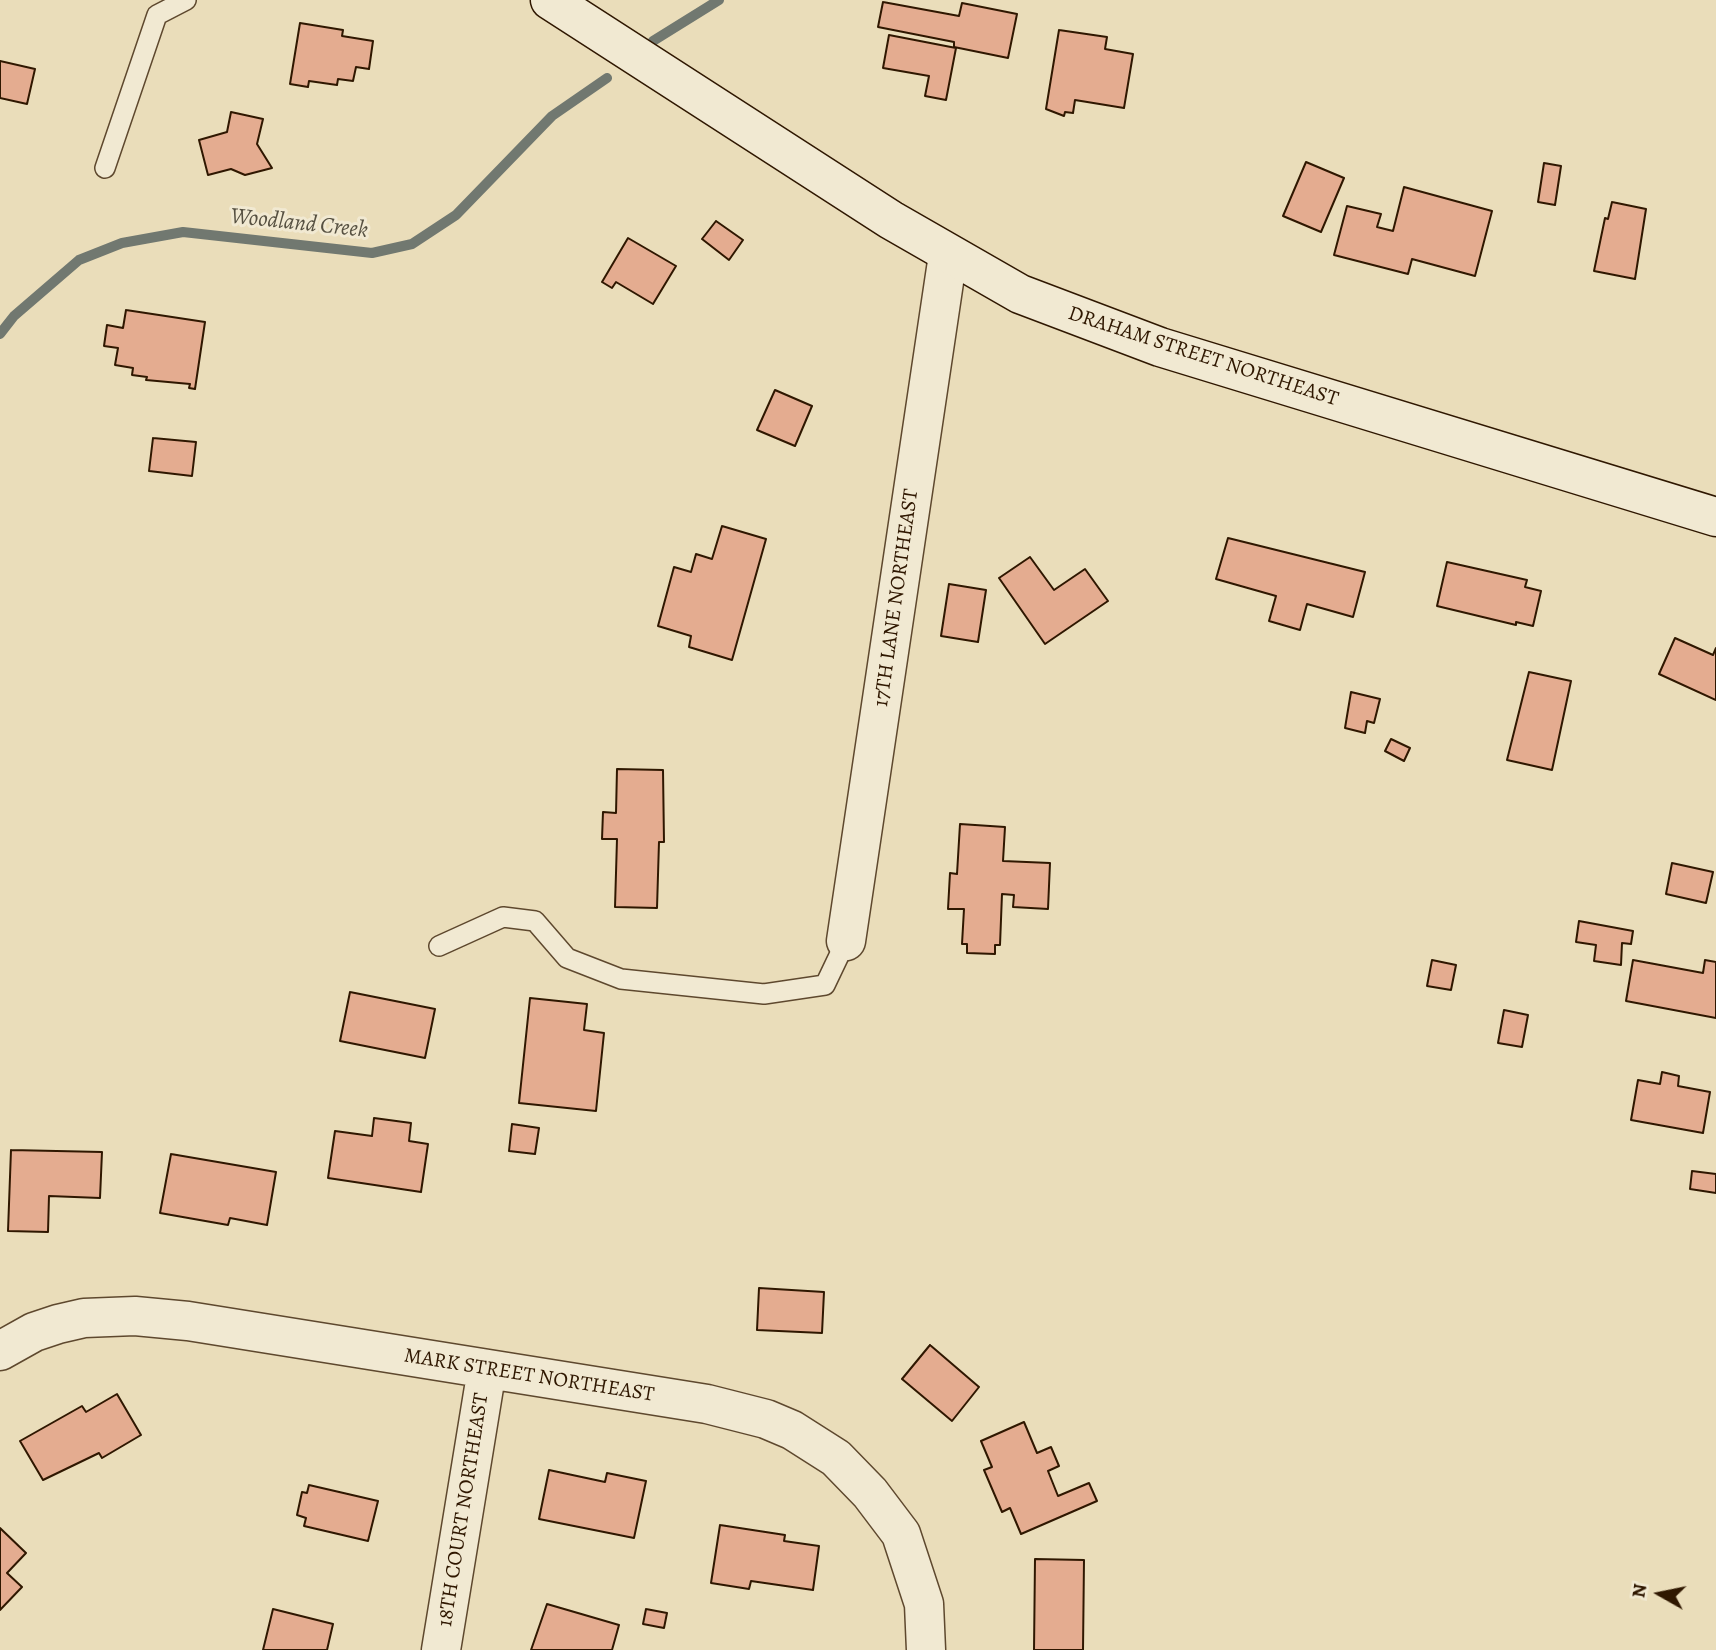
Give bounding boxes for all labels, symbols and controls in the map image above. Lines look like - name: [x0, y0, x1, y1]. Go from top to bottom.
- water label: Woodland Creek: [229, 203, 369, 245]
- street label: DRAHAM STREET NORTHEAST: [1065, 301, 1341, 413]
- street label: 17TH LANE NORTHEAST: [869, 488, 925, 708]
- street label: MARK STREET NORTHEAST: [402, 1344, 656, 1408]
- street label: 18TH COURT NORTHEAST: [433, 1391, 495, 1629]
- north arrow: [1625, 1559, 1695, 1629]
- text: N: [1625, 1582, 1653, 1600]

